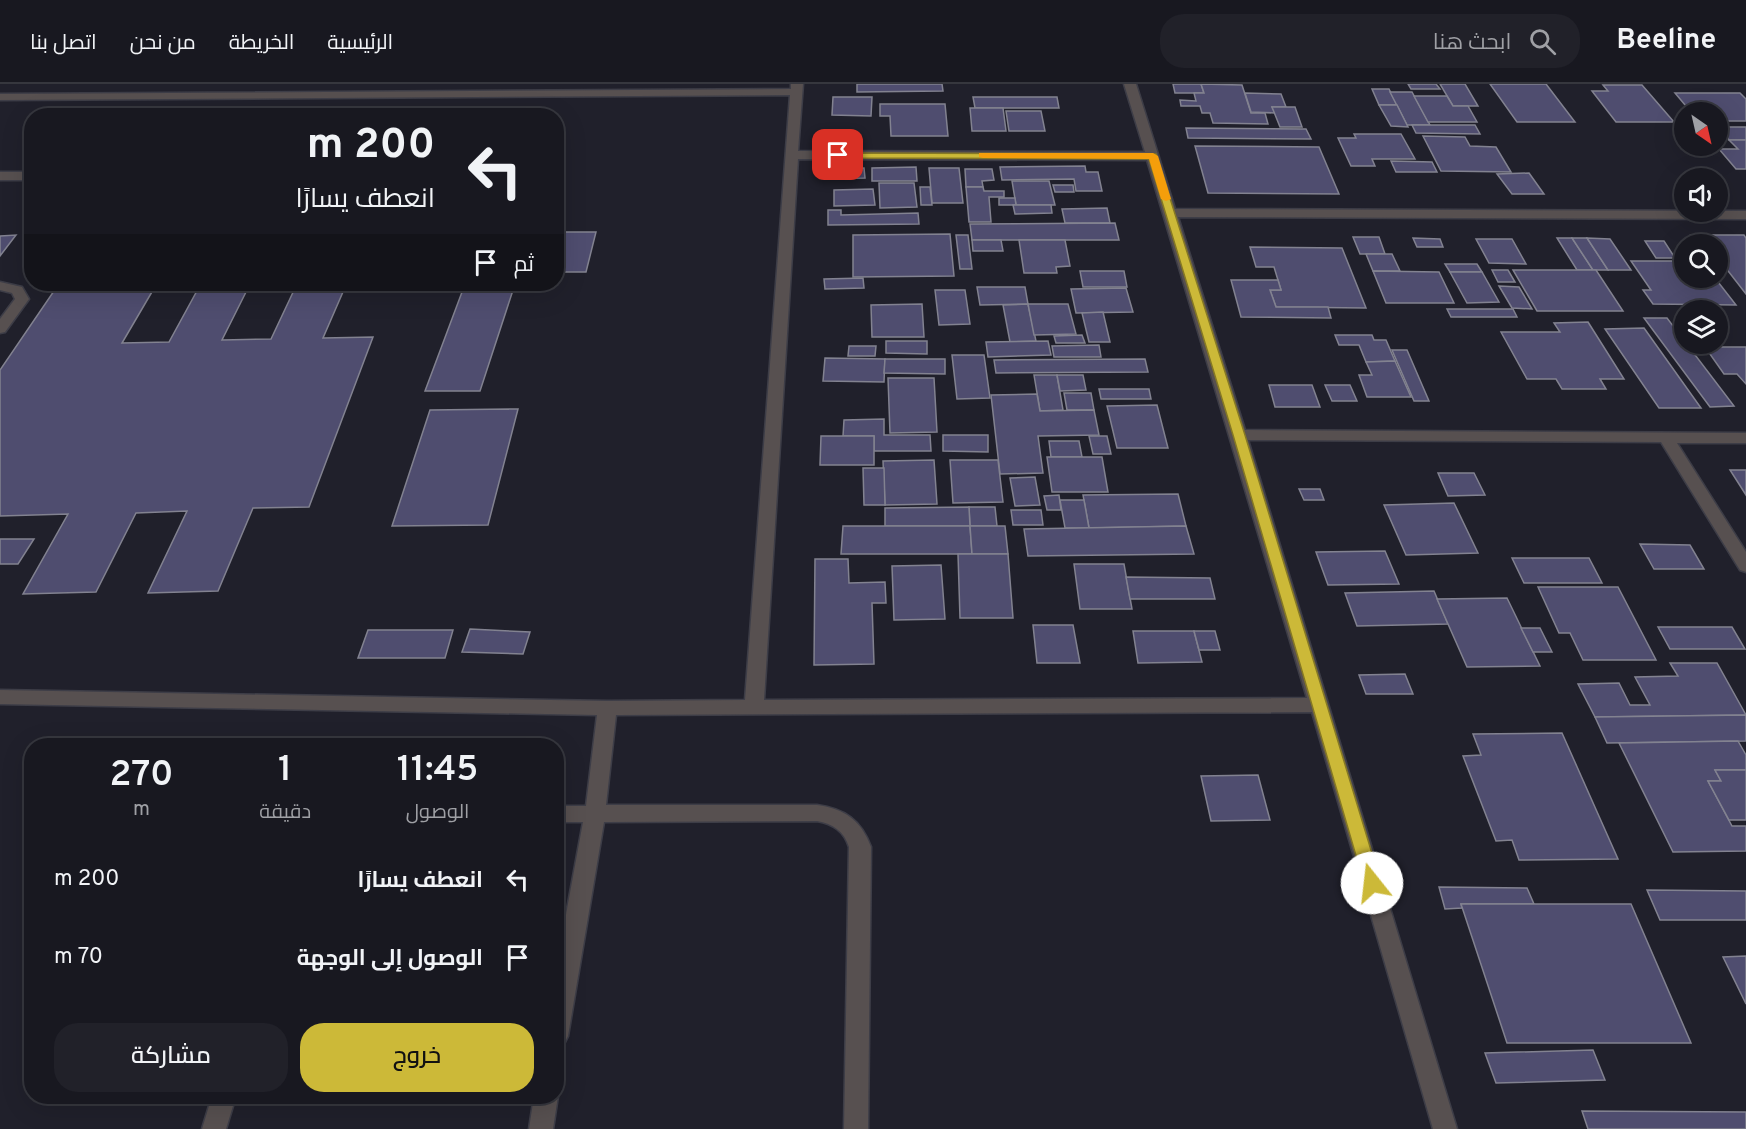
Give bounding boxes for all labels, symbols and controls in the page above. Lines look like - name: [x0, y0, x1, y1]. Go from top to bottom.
- search box: [1160, 14, 1580, 68]
- text: Beeline: [1616, 23, 1716, 59]
- icon: search: [1526, 25, 1559, 58]
- text: اتصل بنا: [30, 30, 97, 57]
- text: من نحن: [130, 30, 196, 57]
- text: الخريطة: [229, 30, 294, 57]
- text: الرئيسية: [327, 30, 393, 57]
- text: ابحث هنا: [1433, 30, 1511, 57]
- north arrow: [1674, 102, 1728, 156]
- map controls: [1674, 102, 1728, 354]
- text: 200 m: [307, 120, 435, 173]
- pin: [812, 129, 863, 180]
- icon: left: [456, 132, 534, 210]
- icon: arrive: [821, 138, 854, 171]
- button: sound: [1674, 168, 1728, 222]
- text: انعطف يسارًا: [296, 183, 435, 217]
- button: search: [1674, 234, 1728, 288]
- icon: arrive: [469, 246, 502, 279]
- text: ثم: [514, 252, 534, 279]
- button: layers: [1674, 300, 1728, 354]
- text: 1: [278, 748, 292, 794]
- text: 11:45: [397, 748, 478, 794]
- text: 270: [110, 753, 174, 799]
- text: m: [133, 797, 150, 823]
- text: دقيقة: [259, 800, 311, 826]
- text: الوصول: [406, 800, 469, 826]
- position arrow: [1340, 851, 1404, 915]
- icon: left: [501, 863, 534, 896]
- text: 200 m: [54, 866, 119, 893]
- text: انعطف يسارًا: [358, 868, 483, 895]
- icon: arrive: [501, 941, 534, 974]
- text: 70 m: [54, 944, 103, 971]
- text: الوصول إلى الوجهة: [297, 946, 483, 973]
- button: مشاركة: [54, 1023, 288, 1092]
- button: خروج: [300, 1023, 534, 1092]

